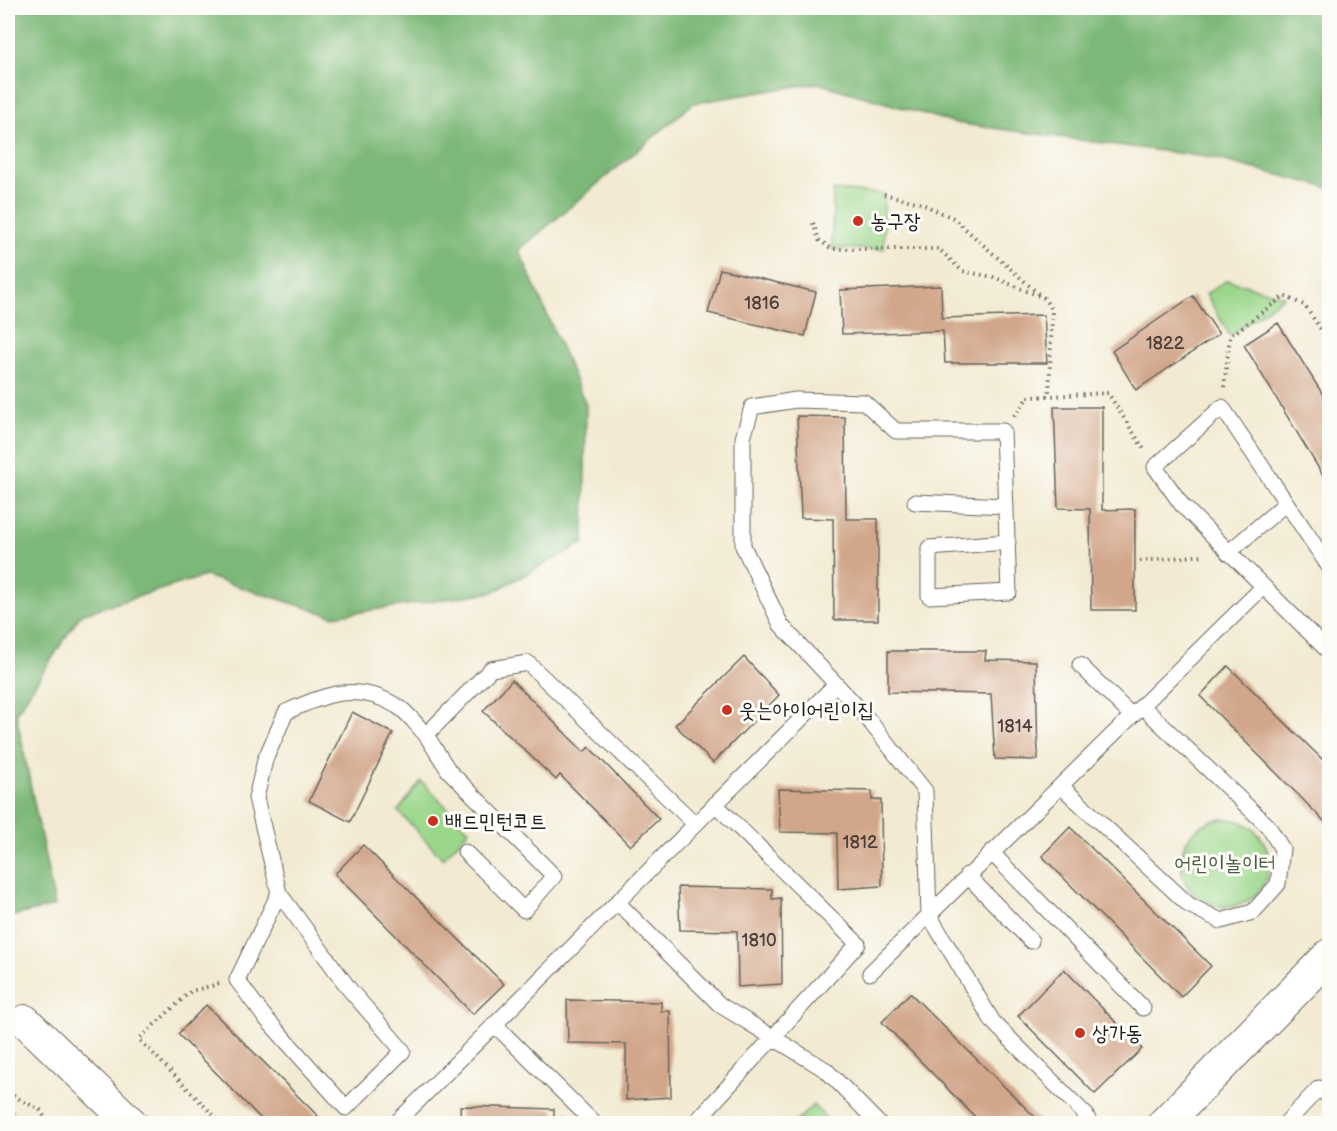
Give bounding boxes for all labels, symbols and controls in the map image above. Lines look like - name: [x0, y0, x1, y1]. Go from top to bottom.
- place label: 농구장: [870, 209, 921, 234]
- marker: 농구장: [851, 214, 865, 228]
- house number: 1816: [744, 293, 780, 314]
- house number: 1822: [1146, 333, 1185, 354]
- place label: 웃는아이어린이집: [739, 698, 874, 723]
- marker: 웃는아이어린이집: [720, 703, 734, 717]
- house number: 1814: [997, 716, 1033, 737]
- place label: 배드민턴코트: [445, 809, 546, 834]
- marker: 배드민턴코트: [426, 814, 440, 828]
- house number: 1812: [842, 832, 878, 853]
- park label: 어린이놀이터: [1174, 851, 1276, 876]
- house number: 1810: [741, 930, 777, 951]
- place label: 상가동: [1092, 1021, 1143, 1046]
- marker: 상가동: [1073, 1026, 1087, 1040]

